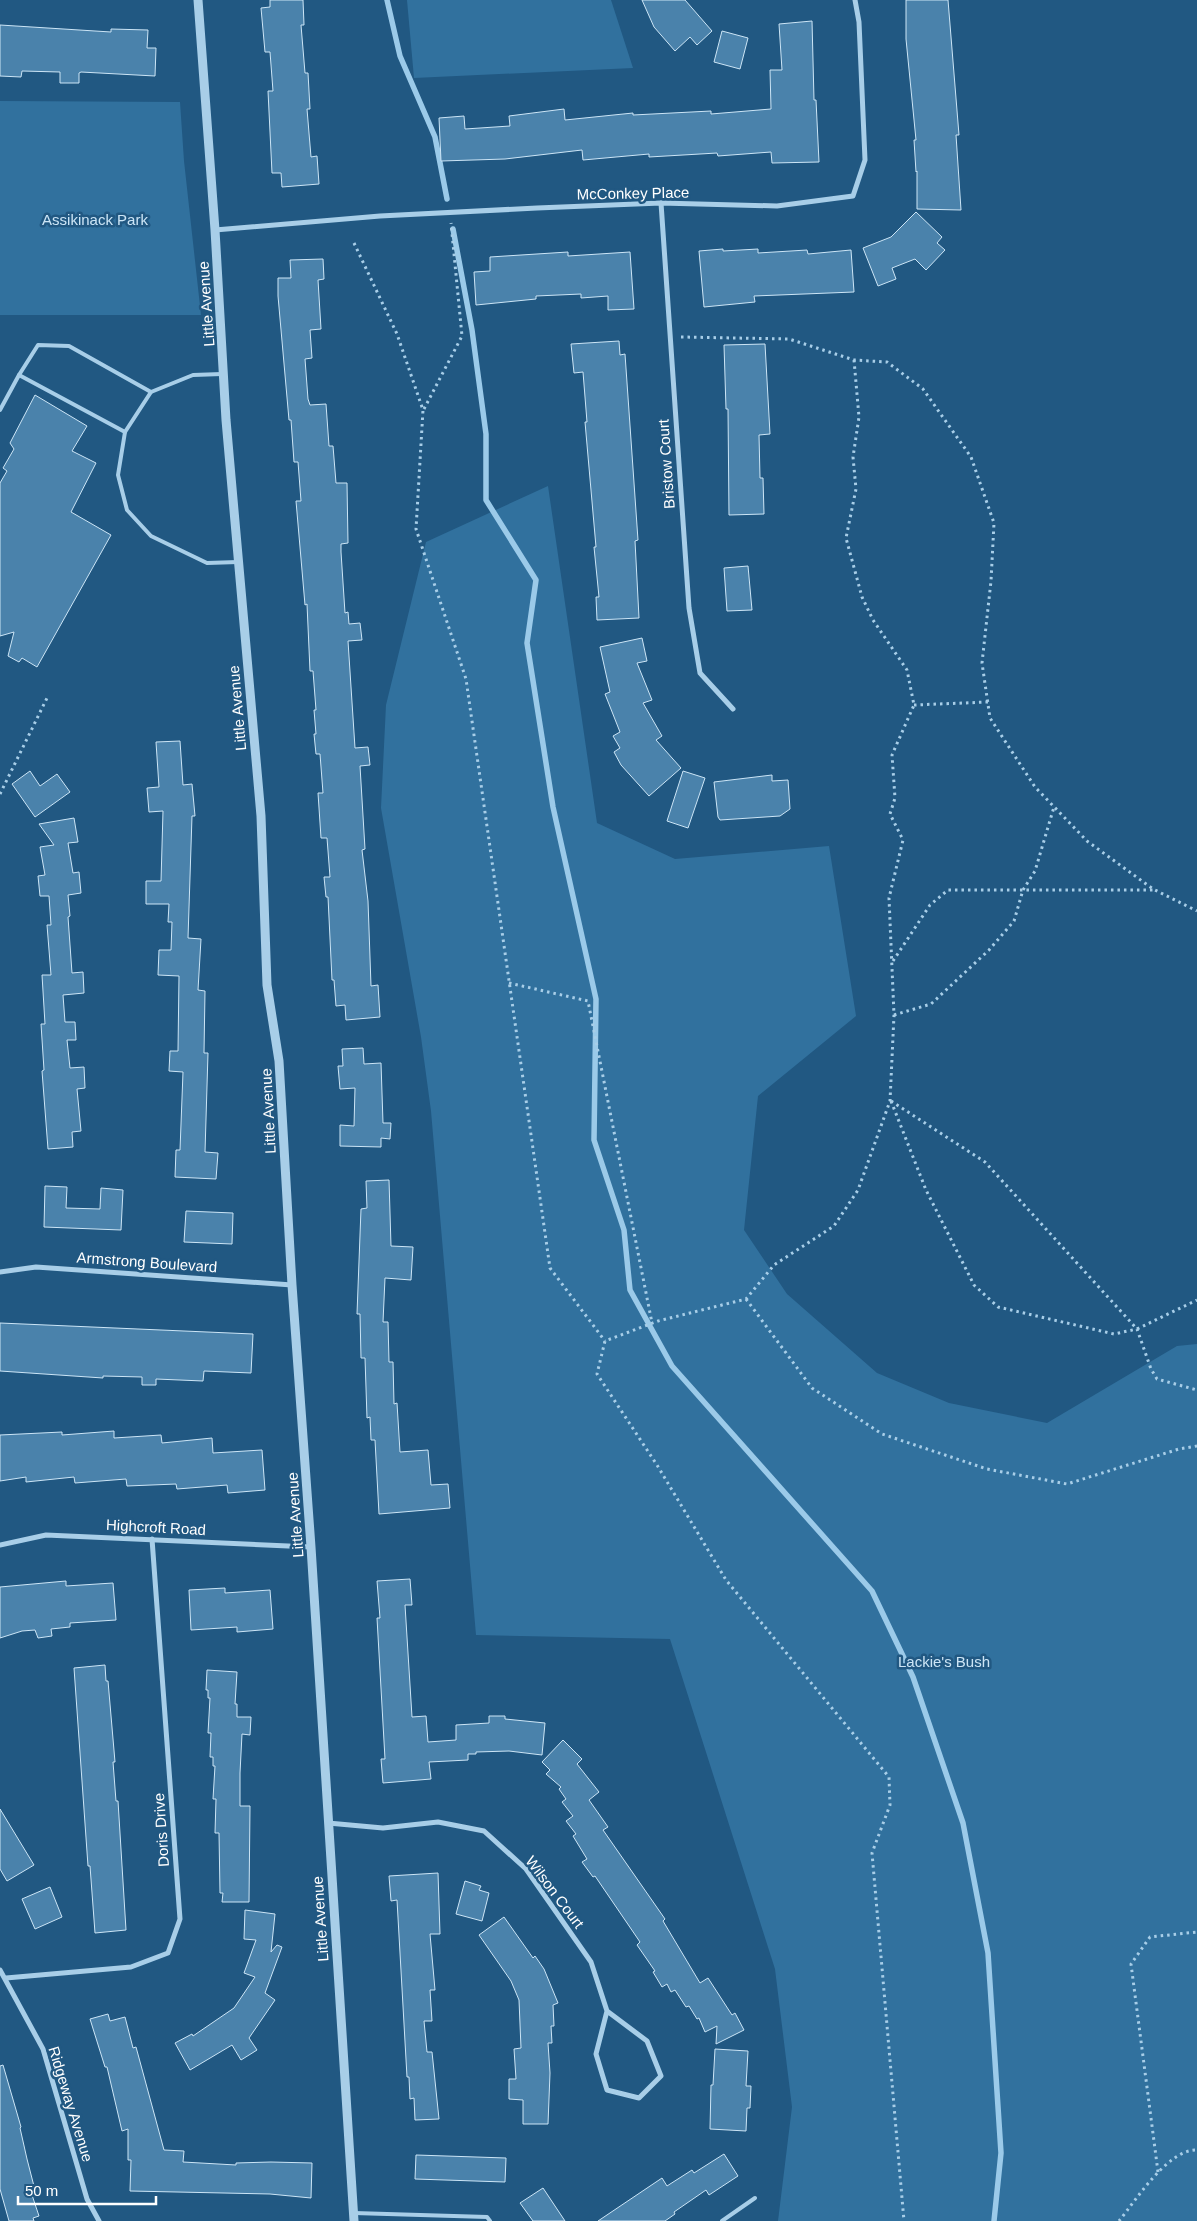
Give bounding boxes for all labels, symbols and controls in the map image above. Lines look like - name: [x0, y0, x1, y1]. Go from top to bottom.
- street label: McConkey Place: [577, 184, 689, 202]
- park label: Assikinack Park: [42, 211, 148, 228]
- street label: Little Avenue: [195, 261, 217, 347]
- street label: Bristow Court: [654, 418, 678, 509]
- street label: Little Avenue: [225, 665, 249, 751]
- street label: Little Avenue: [257, 1068, 279, 1154]
- street label: Armstrong Boulevard: [76, 1249, 218, 1275]
- street label: Little Avenue: [284, 1472, 306, 1558]
- street label: Highcroft Road: [106, 1516, 206, 1538]
- park label: Lackie's Bush: [898, 1653, 990, 1670]
- street label: Doris Drive: [150, 1792, 172, 1868]
- street label: Wilson Court: [522, 1853, 588, 1932]
- street label: Little Avenue: [309, 1876, 331, 1962]
- street label: Ridgeway Avenue: [45, 2044, 97, 2164]
- scale bar: [18, 2174, 155, 2206]
- text: 50 m: [25, 2182, 58, 2199]

